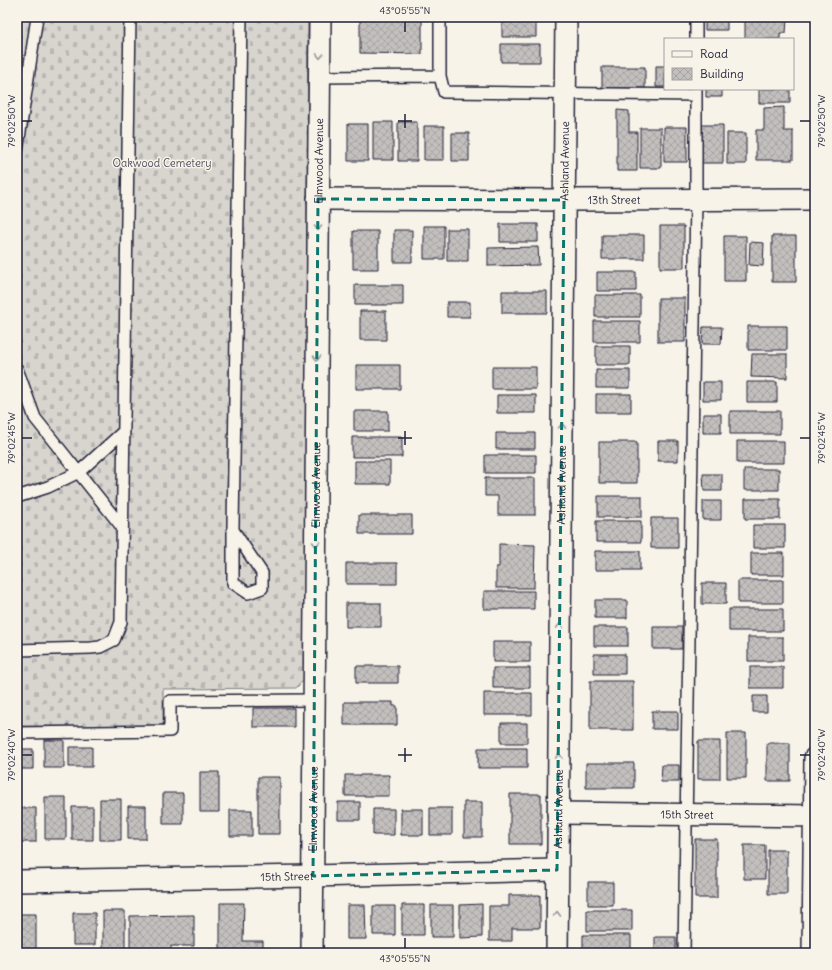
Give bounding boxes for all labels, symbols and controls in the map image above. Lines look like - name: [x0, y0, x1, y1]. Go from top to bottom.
- text: 43°05'55"N: [380, 4, 430, 17]
- legend: [664, 38, 794, 90]
- text: Road: [700, 46, 728, 61]
- one-way arrow: [316, 53, 324, 59]
- text: Building: [700, 66, 744, 81]
- text: 79°02'50"W: [5, 95, 18, 147]
- text: 79°02'50"W: [815, 95, 828, 147]
- street label: Elmwood Avenue: [311, 118, 326, 204]
- street label: Ashland Avenue: [557, 121, 572, 201]
- park label: Oakwood Cemetery: [112, 156, 212, 170]
- street label: 13th Street: [588, 193, 641, 207]
- one-way arrow: [314, 225, 322, 231]
- one-way arrow: [313, 355, 321, 361]
- text: 79°02'45"W: [5, 412, 18, 464]
- text: 79°02'45"W: [815, 412, 828, 464]
- one-way arrow: [558, 423, 566, 429]
- street label: Elmwood Avenue: [309, 442, 323, 528]
- street label: Ashland Avenue: [554, 445, 569, 525]
- one-way arrow: [312, 541, 320, 547]
- one-way arrow: [556, 623, 564, 629]
- text: 79°02'40"W: [5, 729, 18, 781]
- text: 79°02'40"W: [815, 729, 828, 781]
- one-way arrow: [555, 753, 563, 759]
- street label: Elmwood Avenue: [306, 766, 321, 852]
- street label: Ashland Avenue: [551, 769, 566, 849]
- street label: 15th Street: [660, 807, 714, 822]
- street label: 15th Street: [260, 869, 314, 884]
- one-way arrow: [553, 911, 561, 917]
- text: 43°05'55"N: [380, 952, 430, 965]

